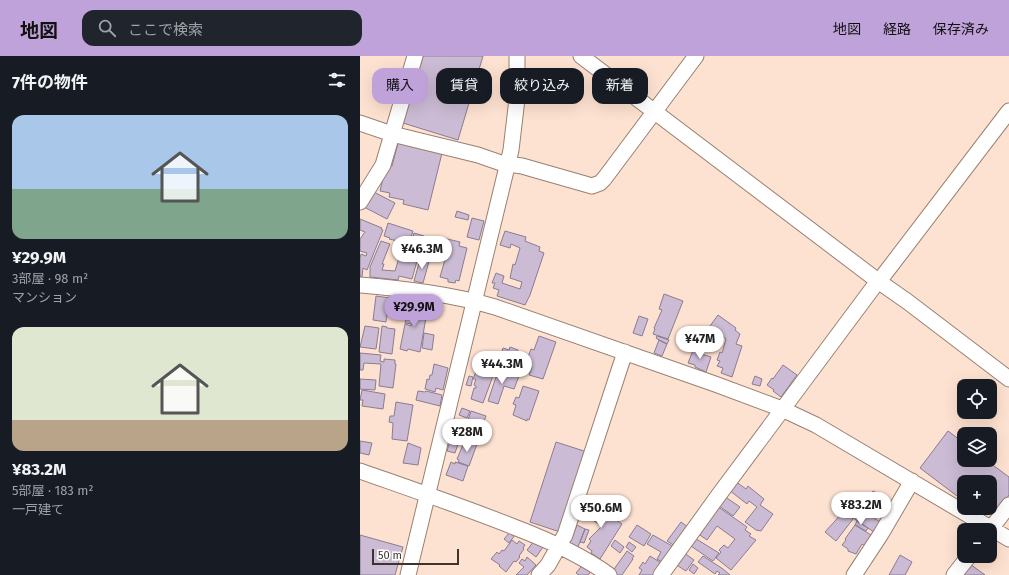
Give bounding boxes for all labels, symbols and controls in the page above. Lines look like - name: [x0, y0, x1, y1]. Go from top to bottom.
- search box: [82, 10, 362, 46]
- icon: search: [96, 17, 118, 39]
- text: 地図: [20, 19, 58, 42]
- text: ここで検索: [128, 21, 203, 39]
- text: 地図: [833, 21, 861, 38]
- text: 経路: [883, 21, 911, 38]
- text: 保存済み: [933, 21, 989, 38]
- chip: 購入: [372, 68, 428, 104]
- chip: 賃貸: [436, 68, 492, 104]
- chip: 絞り込み: [500, 68, 584, 104]
- chip: 新着: [592, 68, 648, 104]
- icon: filters: [326, 69, 348, 91]
- text: 7件の物件: [12, 72, 88, 93]
- icon: home: [144, 141, 216, 213]
- pin: ¥46.3M: [389, 236, 455, 270]
- text: ¥46.3M: [401, 241, 443, 256]
- text: ¥29.9M: [12, 247, 66, 268]
- text: 3部屋 · 98 m²: [12, 271, 88, 286]
- text: マンション: [12, 290, 77, 305]
- pin: ¥29.9M: [381, 294, 447, 328]
- text: ¥29.9M: [393, 299, 435, 314]
- pin: ¥47M: [676, 326, 724, 360]
- text: ¥47M: [685, 331, 715, 346]
- pin: ¥44.3M: [469, 351, 535, 385]
- icon: home: [144, 353, 216, 425]
- text: ¥44.3M: [481, 356, 523, 371]
- map controls: [957, 379, 997, 563]
- button: locate: [957, 379, 997, 419]
- pin: ¥28M: [443, 419, 491, 453]
- text: ¥28M: [451, 424, 483, 439]
- button: layers: [957, 427, 997, 467]
- text: ¥83.2M: [12, 459, 66, 480]
- button: +: [957, 475, 997, 515]
- text: 5部屋 · 183 m²: [12, 483, 94, 498]
- pin: ¥83.2M: [828, 492, 894, 526]
- pin: ¥50.6M: [568, 495, 634, 529]
- text: ¥83.2M: [840, 497, 882, 512]
- text: ¥50.6M: [580, 500, 622, 515]
- text: 一戸建て: [12, 502, 64, 517]
- button: −: [957, 523, 997, 563]
- scale bar: [372, 547, 459, 566]
- text: 50 m: [378, 549, 402, 562]

